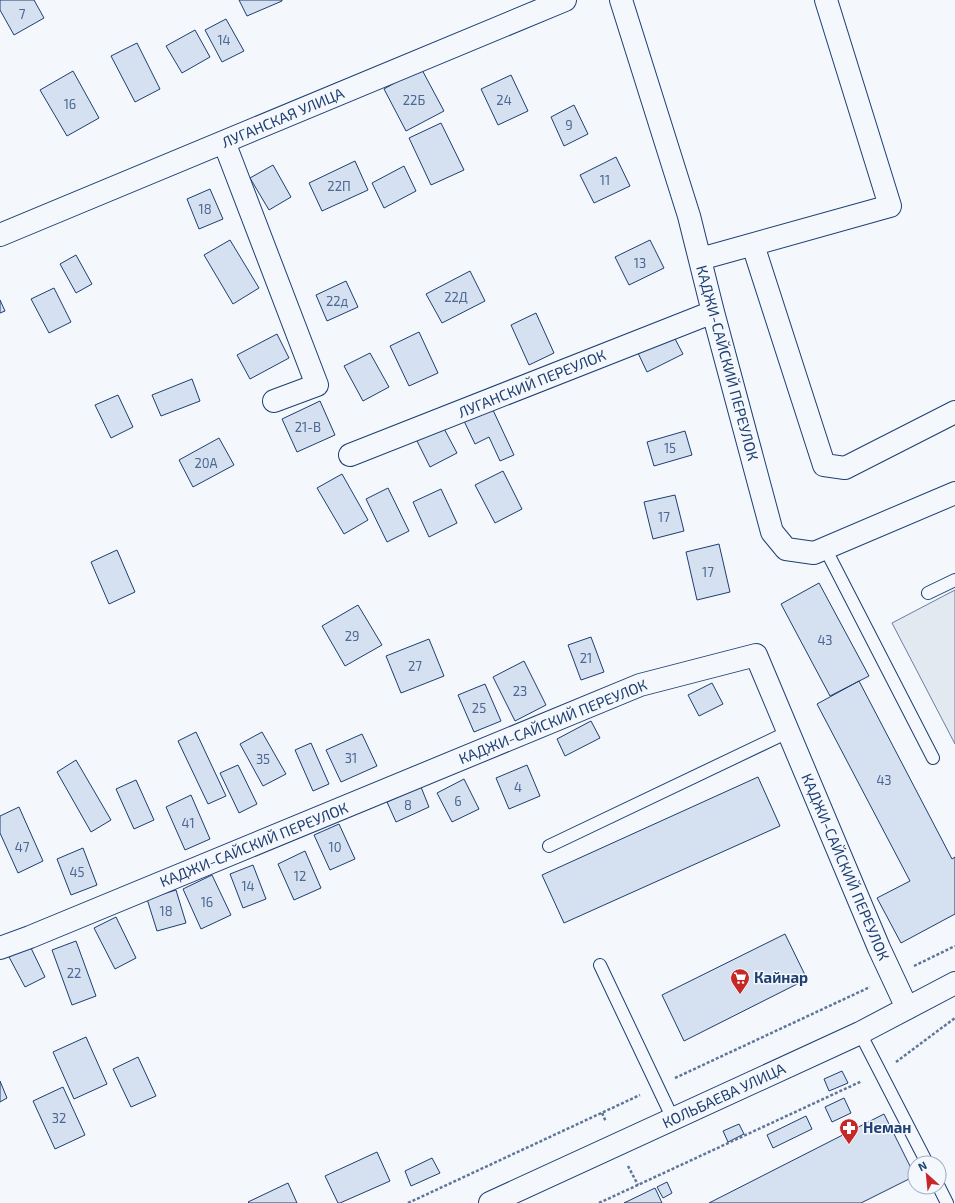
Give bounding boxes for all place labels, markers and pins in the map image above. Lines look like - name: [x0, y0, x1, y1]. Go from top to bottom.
- supermarket icon: Кайнар: [729, 967, 751, 995]
- place label: Кайнар: [754, 968, 808, 986]
- pharmacy icon: Неман: [838, 1117, 860, 1145]
- place label: Неман: [863, 1118, 911, 1136]

